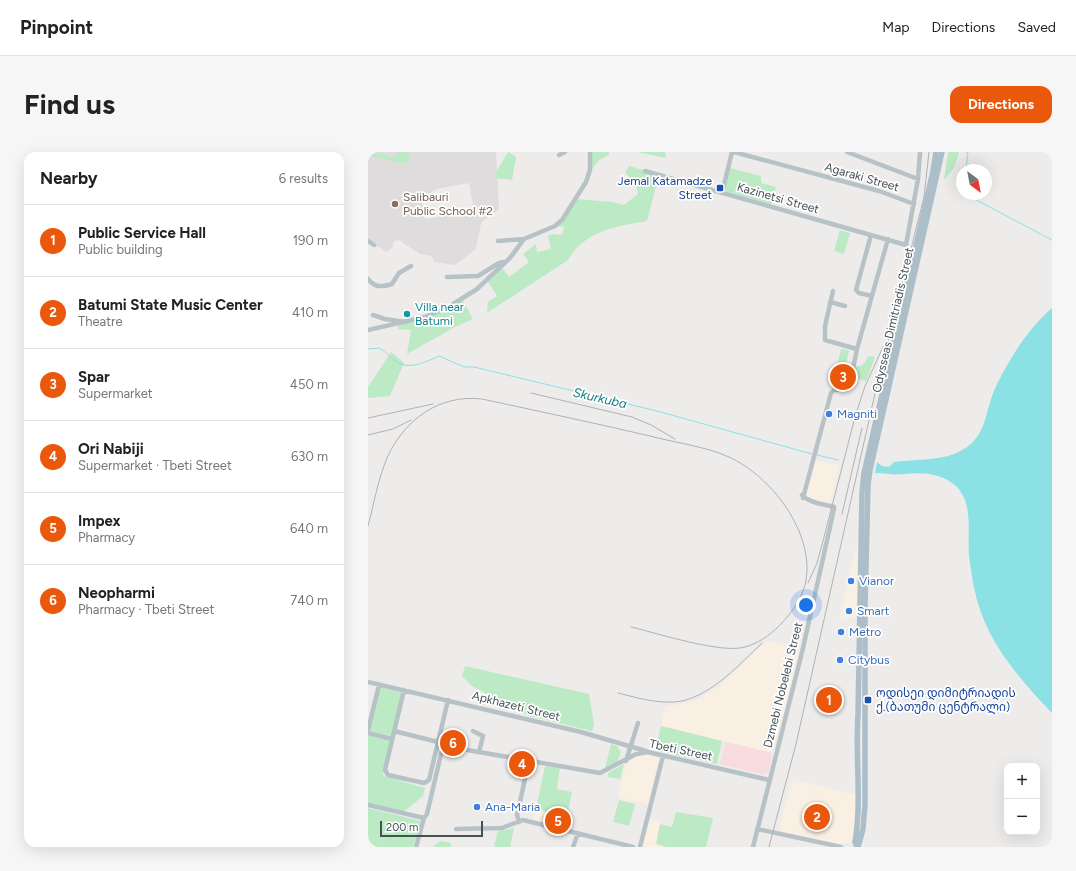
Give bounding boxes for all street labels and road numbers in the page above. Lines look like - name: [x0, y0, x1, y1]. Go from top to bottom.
- street label: Agaraki Street: [823, 160, 901, 194]
- street label: Kazinetsi Street: [735, 180, 821, 217]
- street label: Odysseas Dimitriadis Street: [869, 246, 917, 394]
- street label: Dzmebi Nobelebi Street: [761, 620, 806, 749]
- street label: Apkhazeti Street: [471, 688, 562, 724]
- street label: Tbeti Street: [648, 736, 714, 764]

